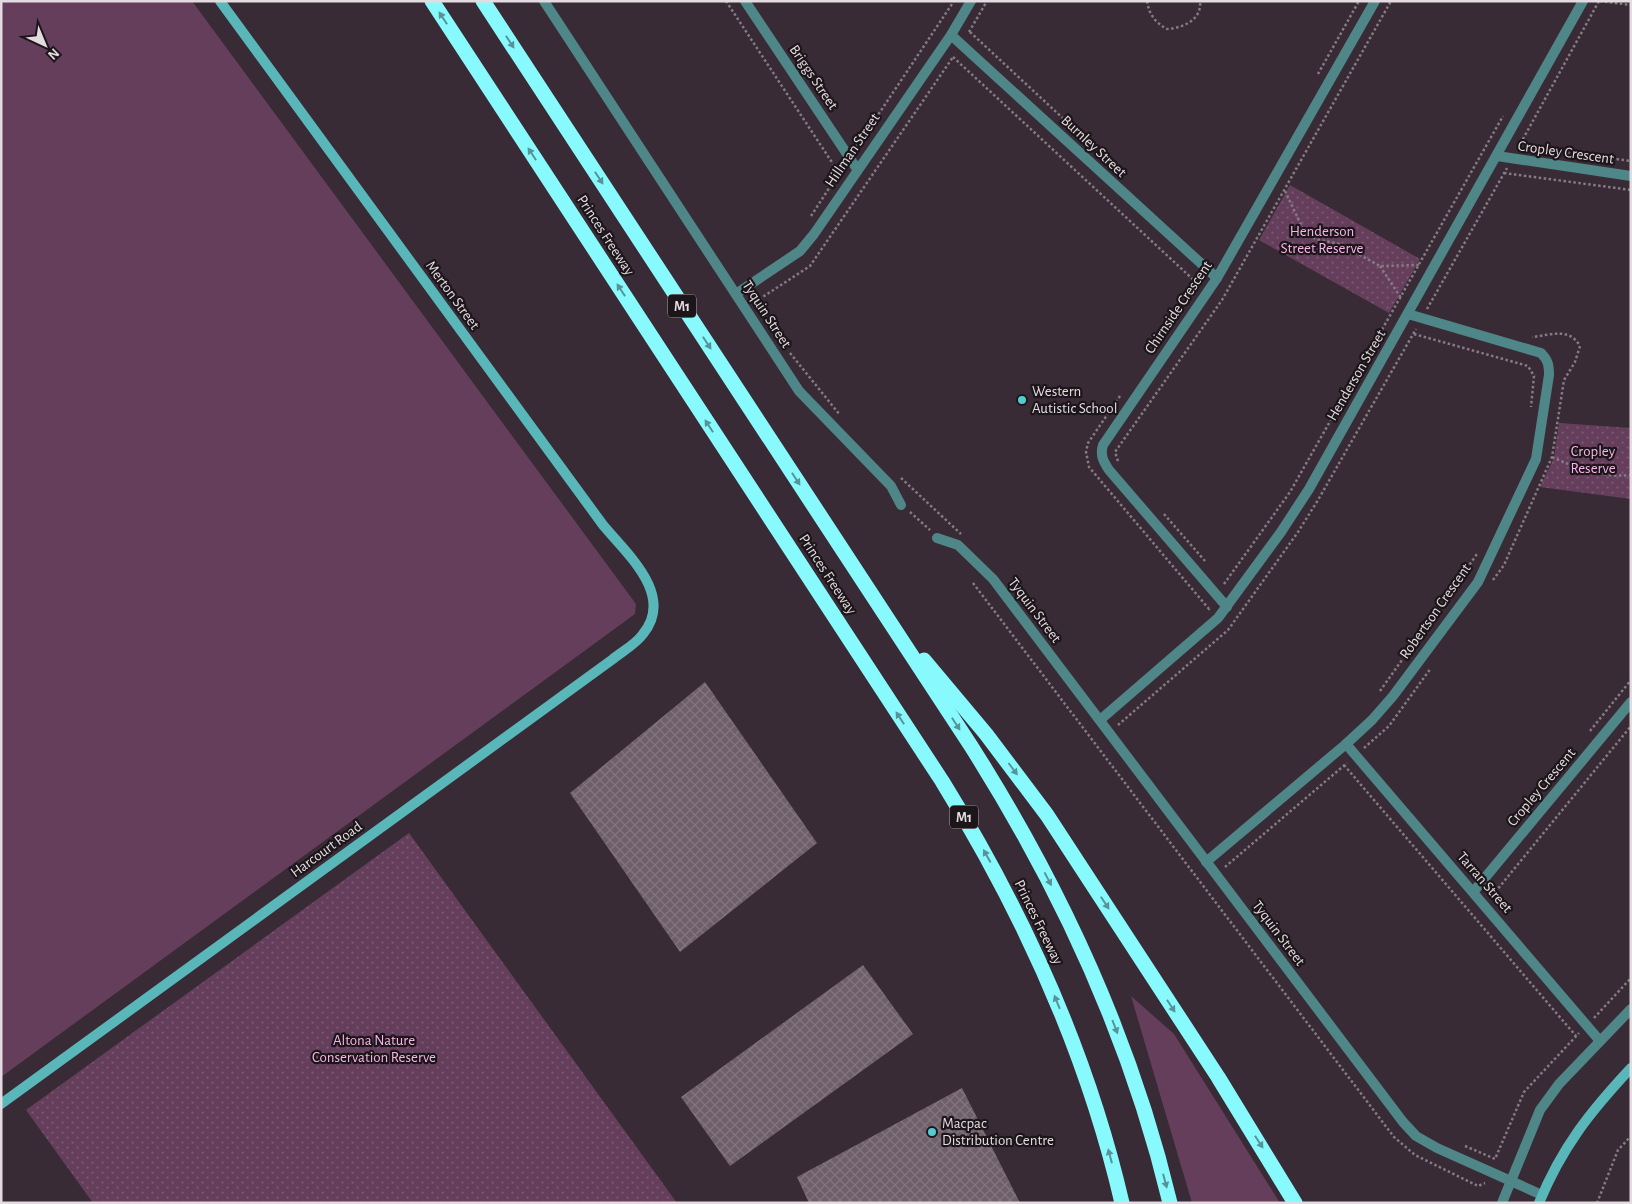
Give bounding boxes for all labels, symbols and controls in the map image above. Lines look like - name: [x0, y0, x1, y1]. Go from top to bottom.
- one-way arrow: [438, 11, 447, 24]
- north arrow: [20, 20, 70, 70]
- one-way arrow: [505, 35, 515, 49]
- street label: Briggs Street: [787, 42, 841, 112]
- text: N: [45, 45, 62, 62]
- street label: Hillman Street: [822, 110, 883, 190]
- street label: Burnley Street: [1058, 113, 1129, 180]
- street label: Cropley Crescent: [1517, 138, 1615, 167]
- one-way arrow: [527, 147, 536, 160]
- one-way arrow: [594, 171, 604, 185]
- street label: Princes Freeway: [574, 193, 637, 278]
- park label: Henderson Street Reserve: [1280, 224, 1364, 256]
- street label: Merton Street: [423, 258, 482, 332]
- street label: Chirnside Crescent: [1142, 258, 1215, 356]
- street label: Tyquin Street: [739, 278, 794, 351]
- one-way arrow: [616, 283, 625, 296]
- road number: M1: [668, 294, 696, 318]
- street label: Henderson Street: [1324, 327, 1389, 423]
- one-way arrow: [702, 337, 712, 350]
- place label: Western Autistic School: [1032, 384, 1117, 416]
- marker: Western Autistic School: [1016, 394, 1028, 406]
- one-way arrow: [705, 419, 714, 432]
- park label: Cropley Reserve: [1570, 444, 1616, 476]
- one-way arrow: [791, 473, 801, 486]
- street label: Princes Freeway: [796, 532, 859, 617]
- street label: Robertson Crescent: [1397, 561, 1474, 662]
- street label: Tyquin Street: [1005, 575, 1064, 646]
- one-way arrow: [896, 711, 905, 725]
- one-way arrow: [952, 717, 961, 731]
- street label: Cropley Crescent: [1505, 745, 1578, 829]
- one-way arrow: [1008, 762, 1018, 776]
- road number: M1: [950, 806, 978, 829]
- street label: Harcourt Road: [288, 818, 365, 880]
- one-way arrow: [982, 849, 991, 862]
- street label: Tarran Street: [1454, 849, 1515, 916]
- one-way arrow: [1044, 871, 1052, 886]
- street label: Princes Freeway: [1012, 878, 1066, 967]
- one-way arrow: [1100, 897, 1109, 910]
- street label: Tyquin Street: [1249, 898, 1308, 969]
- one-way arrow: [1053, 994, 1061, 1009]
- one-way arrow: [1166, 999, 1176, 1012]
- one-way arrow: [1111, 1020, 1119, 1035]
- park label: Altona Nature Conservation Reserve: [312, 1033, 436, 1065]
- place label: Macpac Distribution Centre: [942, 1116, 1054, 1148]
- marker: Macpac Distribution Centre: [926, 1126, 938, 1138]
- one-way arrow: [1254, 1135, 1264, 1149]
- one-way arrow: [1106, 1148, 1114, 1163]
- one-way arrow: [1161, 1174, 1169, 1189]

